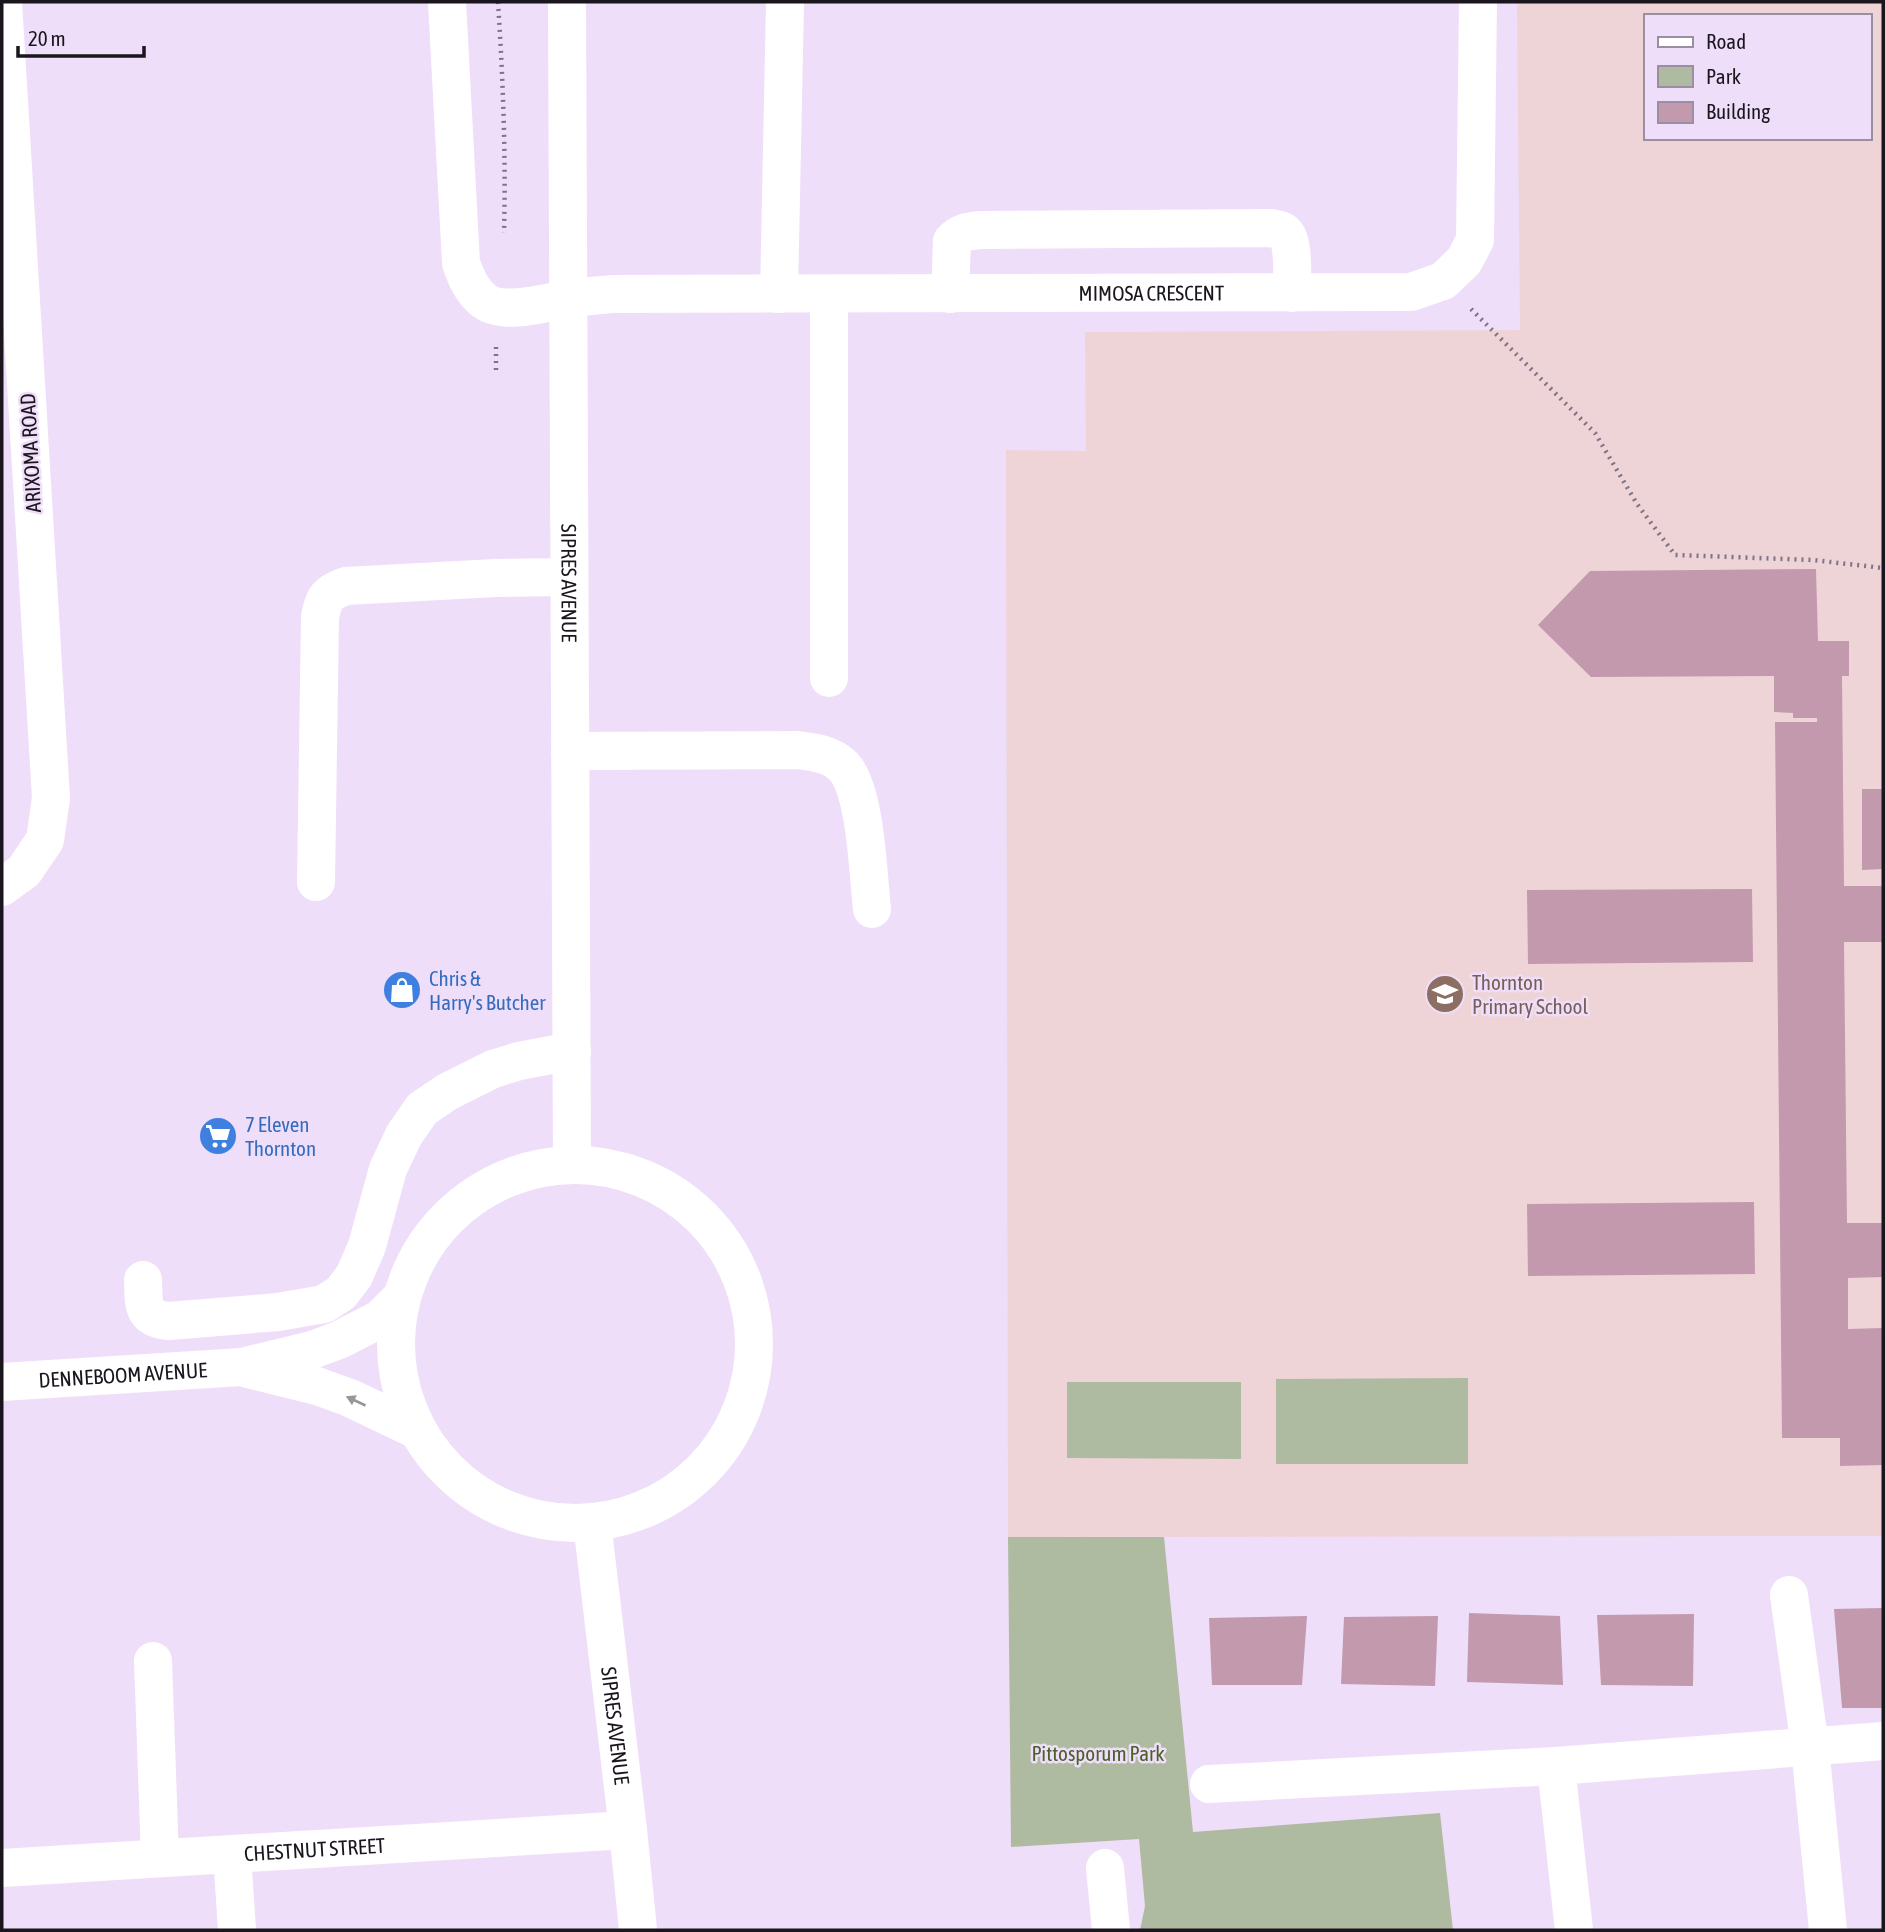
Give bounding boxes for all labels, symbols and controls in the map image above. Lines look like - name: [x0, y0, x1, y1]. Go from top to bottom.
- scale bar: [18, 14, 144, 58]
- legend: [1644, 14, 1871, 140]
- text: 20 m: [28, 26, 66, 50]
- text: Road: [1706, 29, 1746, 53]
- text: Park: [1706, 64, 1741, 88]
- text: Building: [1706, 99, 1770, 123]
- street label: MIMOSA CRESCENT: [1079, 280, 1224, 305]
- street label: ARIXOMA ROAD: [15, 393, 45, 513]
- street label: SIPRES AVENUE: [557, 524, 582, 642]
- place label: Chris & Harry's Butcher: [429, 966, 546, 1014]
- shop icon: Chris & Harry's Butcher: [381, 969, 423, 1011]
- place label: Thornton Primary School: [1472, 970, 1588, 1018]
- school or university icon: Thornton Primary School: [1424, 973, 1466, 1015]
- place label: 7 Eleven Thornton: [245, 1112, 316, 1160]
- supermarket icon: 7 Eleven Thornton: [197, 1115, 239, 1157]
- street label: DENNEBOOM AVENUE: [38, 1357, 208, 1392]
- one-way arrow: [345, 1395, 366, 1406]
- street label: SIPRES AVENUE: [597, 1665, 635, 1786]
- park label: Pittosporum Park: [1031, 1741, 1165, 1765]
- street label: CHESTNUT STREET: [243, 1833, 386, 1865]

